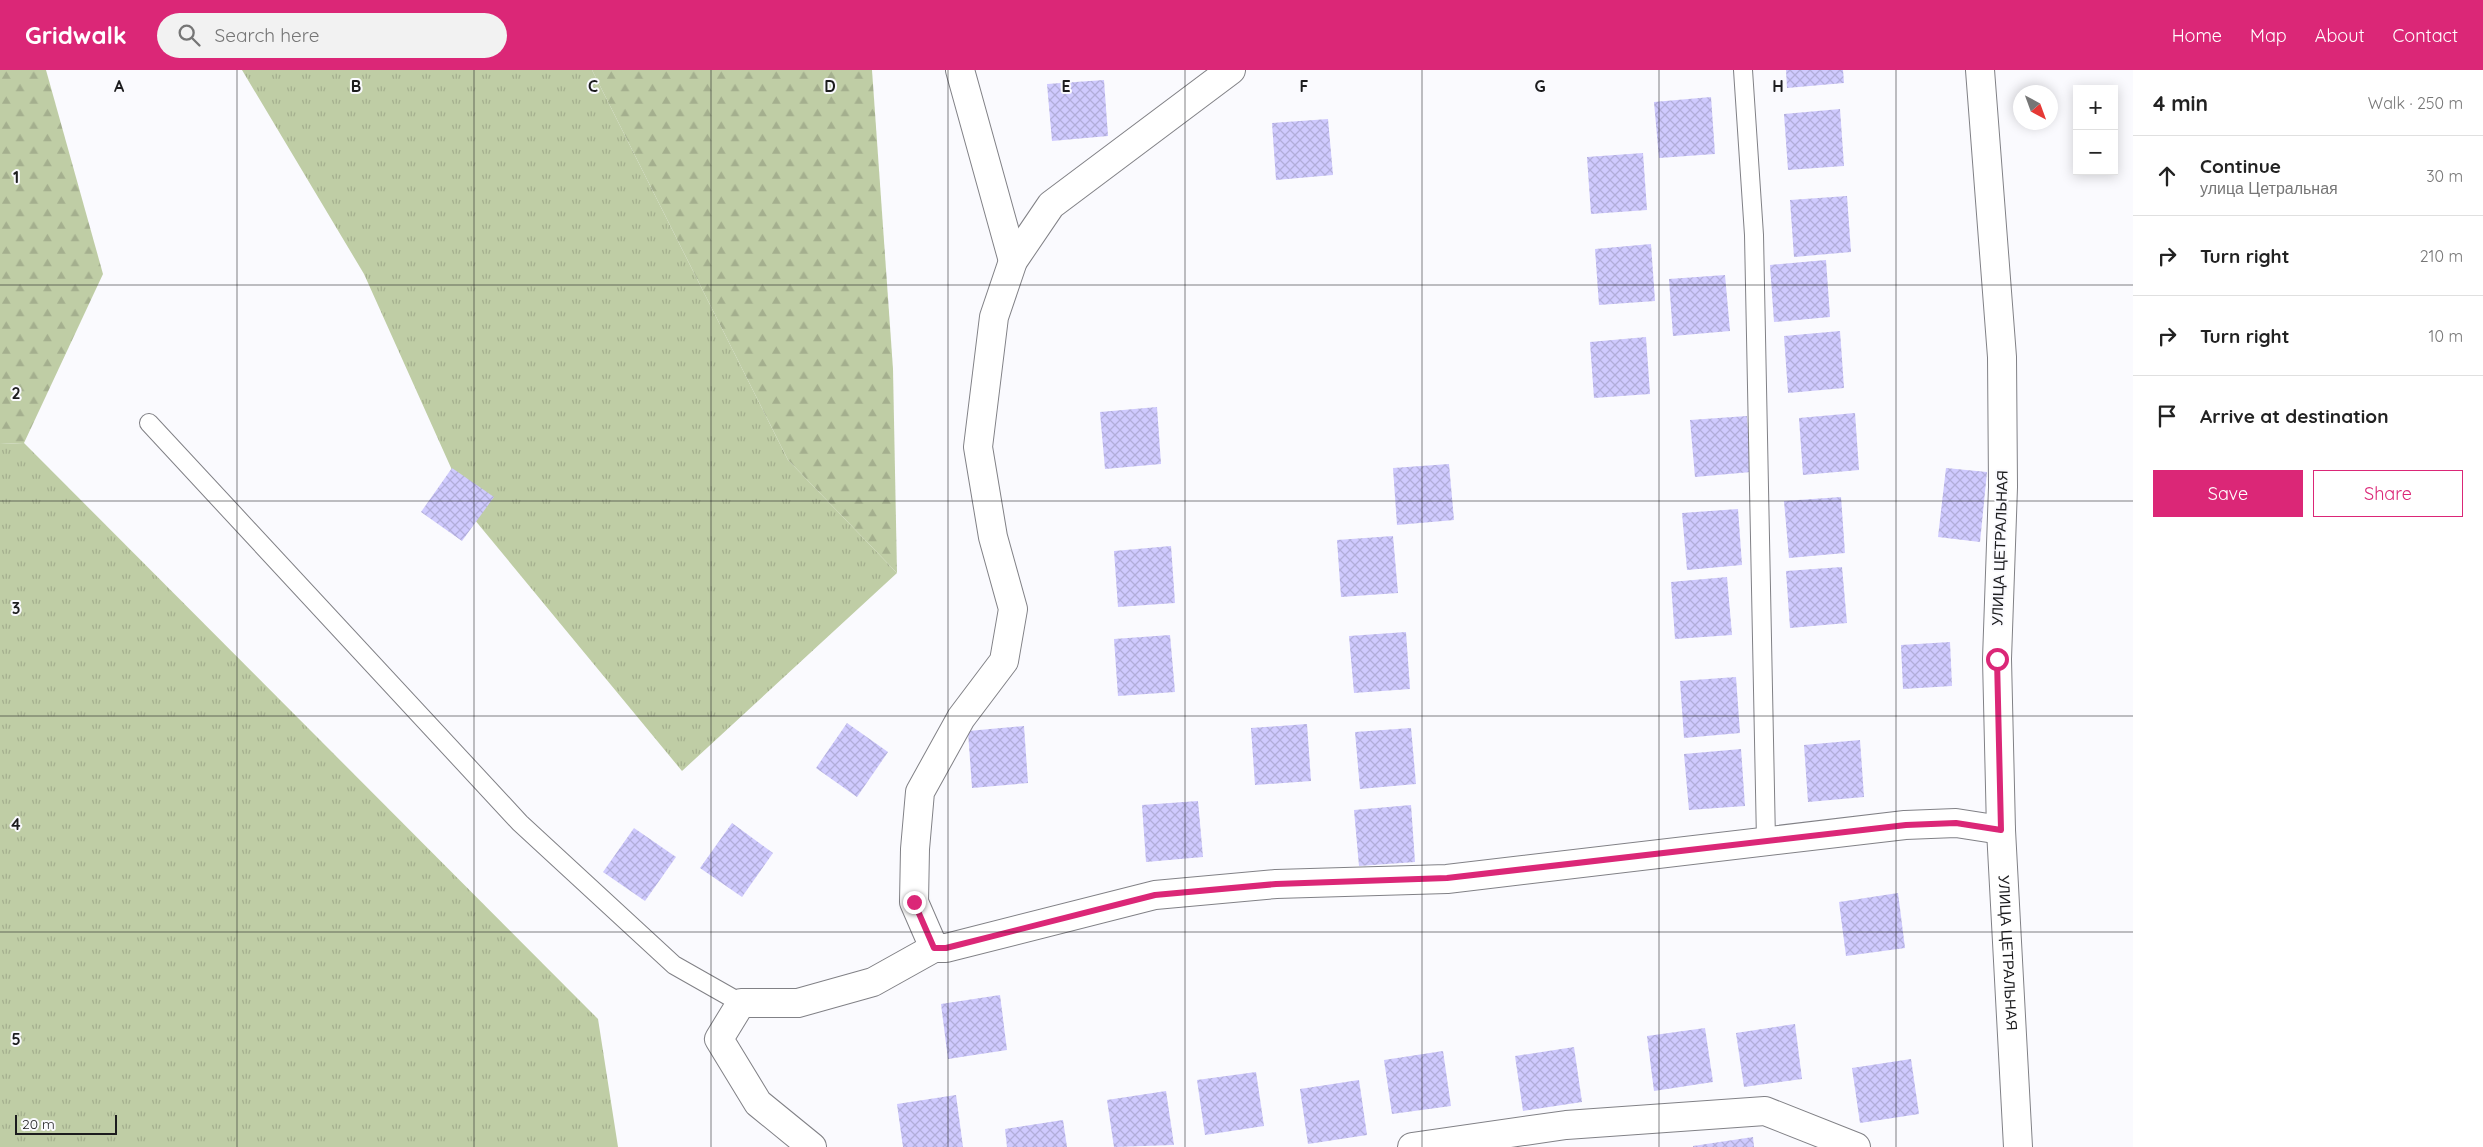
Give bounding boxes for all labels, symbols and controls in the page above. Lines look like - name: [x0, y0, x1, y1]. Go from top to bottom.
- search box: [157, 13, 507, 58]
- text: Gridwalk: [25, 20, 127, 50]
- icon: search: [175, 21, 203, 49]
- text: Search here: [215, 23, 319, 47]
- text: Home: [2172, 24, 2222, 47]
- text: Map: [2250, 24, 2287, 47]
- text: About: [2315, 24, 2365, 47]
- text: Contact: [2393, 24, 2458, 47]
- text: A: [114, 76, 125, 96]
- text: B: [351, 76, 361, 96]
- text: C: [588, 76, 598, 96]
- text: D: [824, 76, 836, 96]
- text: E: [1061, 76, 1071, 96]
- text: F: [1300, 76, 1309, 96]
- text: G: [1534, 76, 1546, 96]
- text: H: [1772, 76, 1784, 96]
- north arrow: [2013, 85, 2058, 130]
- map controls: [2073, 85, 2118, 175]
- button: +: [2073, 85, 2118, 130]
- text: 4 min: [2153, 90, 2208, 116]
- text: Walk · 250 m: [2368, 93, 2463, 113]
- button: −: [2073, 130, 2118, 175]
- text: Continue: [2200, 154, 2281, 178]
- icon: ahead: [2153, 162, 2181, 190]
- text: 30 m: [2426, 166, 2463, 186]
- text: 1: [13, 167, 19, 187]
- text: улица Цетральная: [2200, 178, 2338, 198]
- icon: right: [2153, 242, 2181, 270]
- text: Turn right: [2200, 244, 2289, 268]
- text: 210 m: [2420, 246, 2463, 266]
- icon: right: [2153, 322, 2181, 350]
- text: Turn right: [2200, 324, 2289, 348]
- text: 10 m: [2429, 326, 2463, 346]
- text: 2: [11, 383, 21, 403]
- icon: arrive: [2153, 402, 2181, 430]
- text: Arrive at destination: [2200, 404, 2389, 428]
- street label: УЛИЦА ЦЕТРАЛЬНАЯ: [1987, 470, 2012, 626]
- button: Save: [2153, 470, 2303, 517]
- button: Share: [2313, 470, 2463, 517]
- text: 3: [12, 598, 20, 618]
- route start: [1986, 648, 2009, 671]
- text: 4: [11, 814, 21, 834]
- street label: УЛИЦА ЦЕТРАЛЬНАЯ: [1994, 874, 2022, 1031]
- route end: [903, 891, 926, 914]
- text: 5: [11, 1029, 21, 1049]
- scale bar: [15, 1112, 118, 1135]
- text: 20 m: [22, 1115, 55, 1133]

